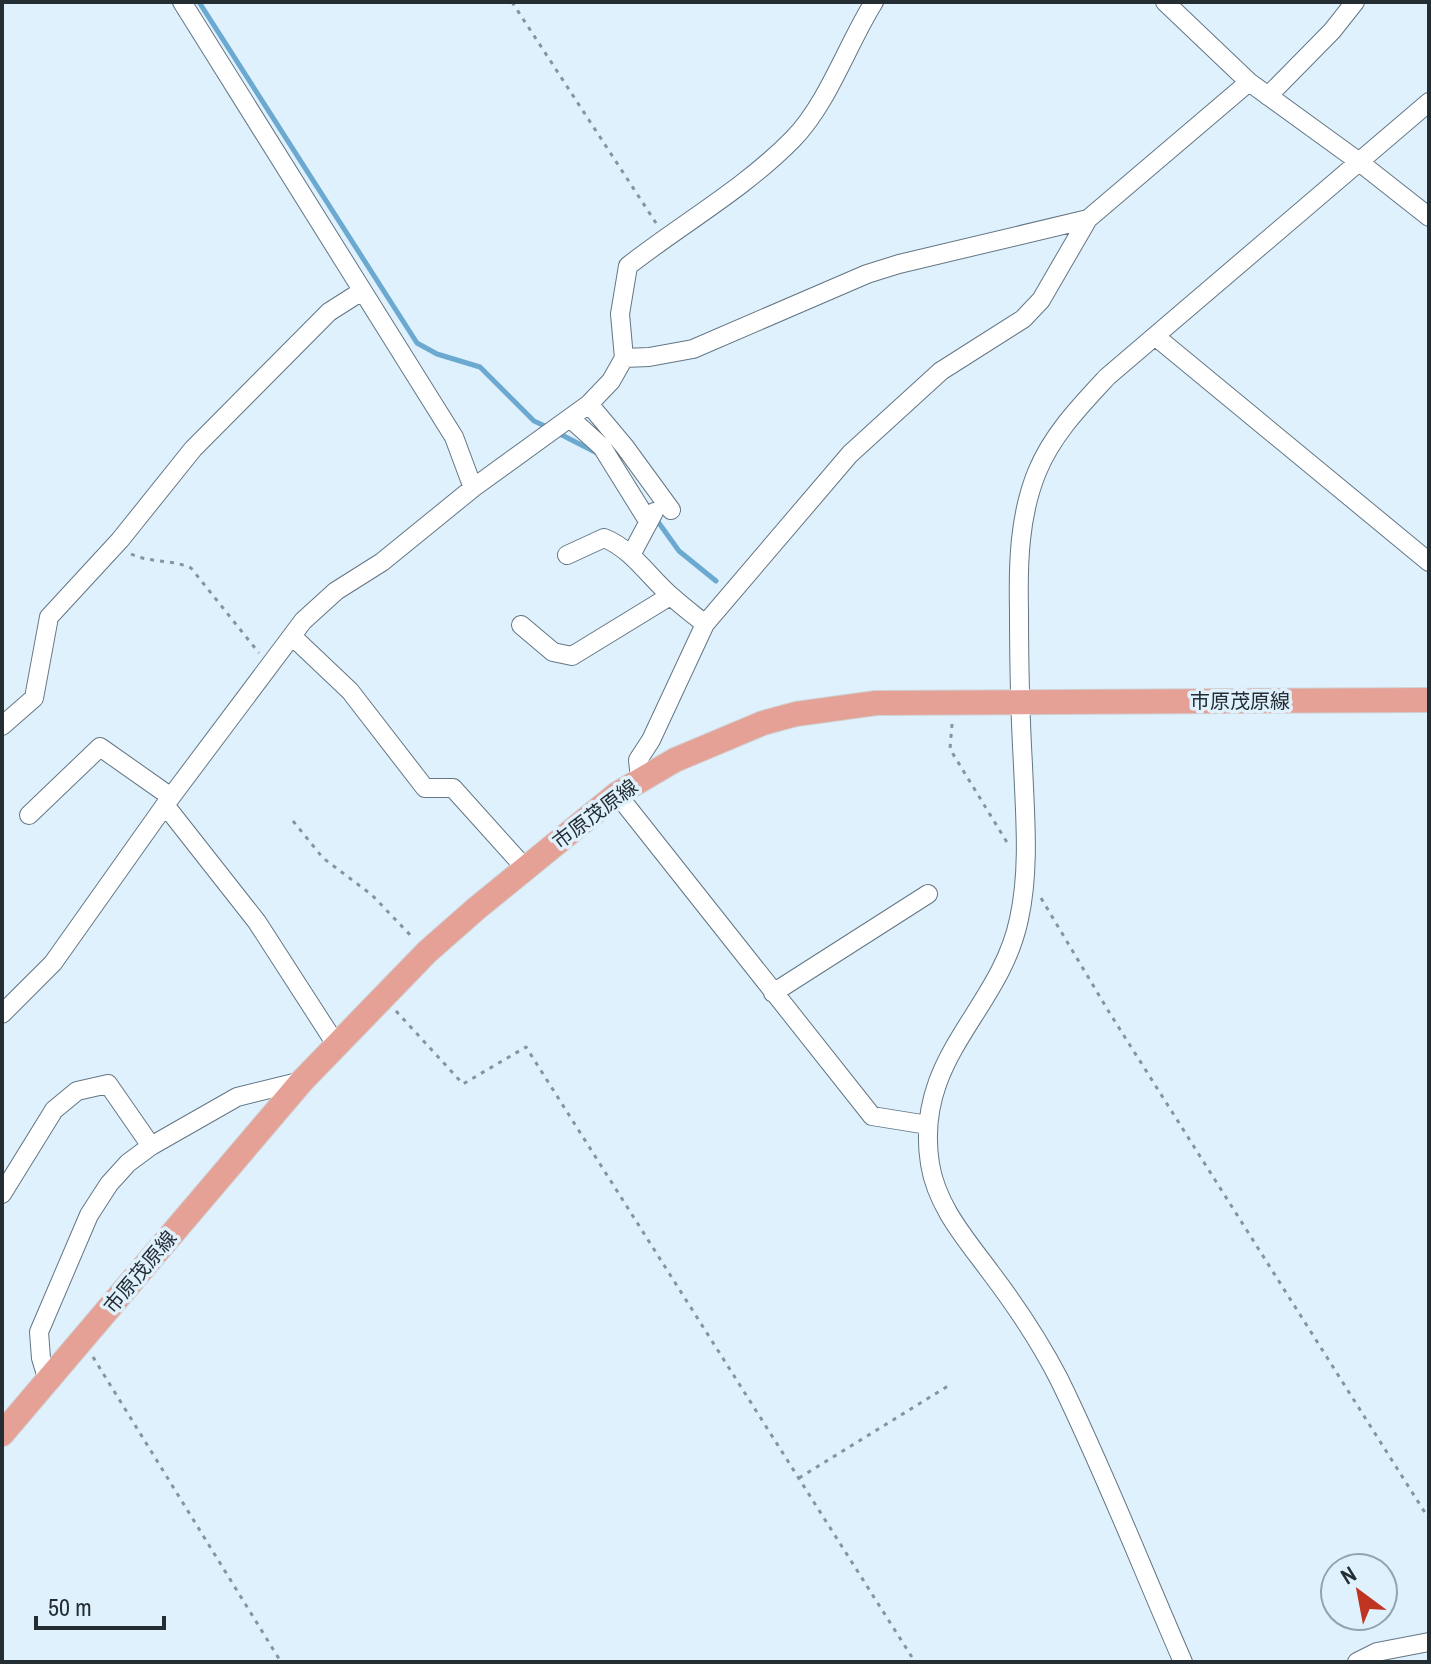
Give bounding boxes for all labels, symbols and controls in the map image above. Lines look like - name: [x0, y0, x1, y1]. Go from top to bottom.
- street label: 市原茂原線: [1190, 687, 1290, 714]
- street label: 市原茂原線: [547, 773, 643, 854]
- street label: 市原茂原線: [97, 1225, 182, 1319]
- north arrow: [1319, 1552, 1399, 1632]
- text: N: [1335, 1559, 1362, 1591]
- scale bar: [36, 1580, 164, 1630]
- text: 50 m: [48, 1591, 92, 1623]

